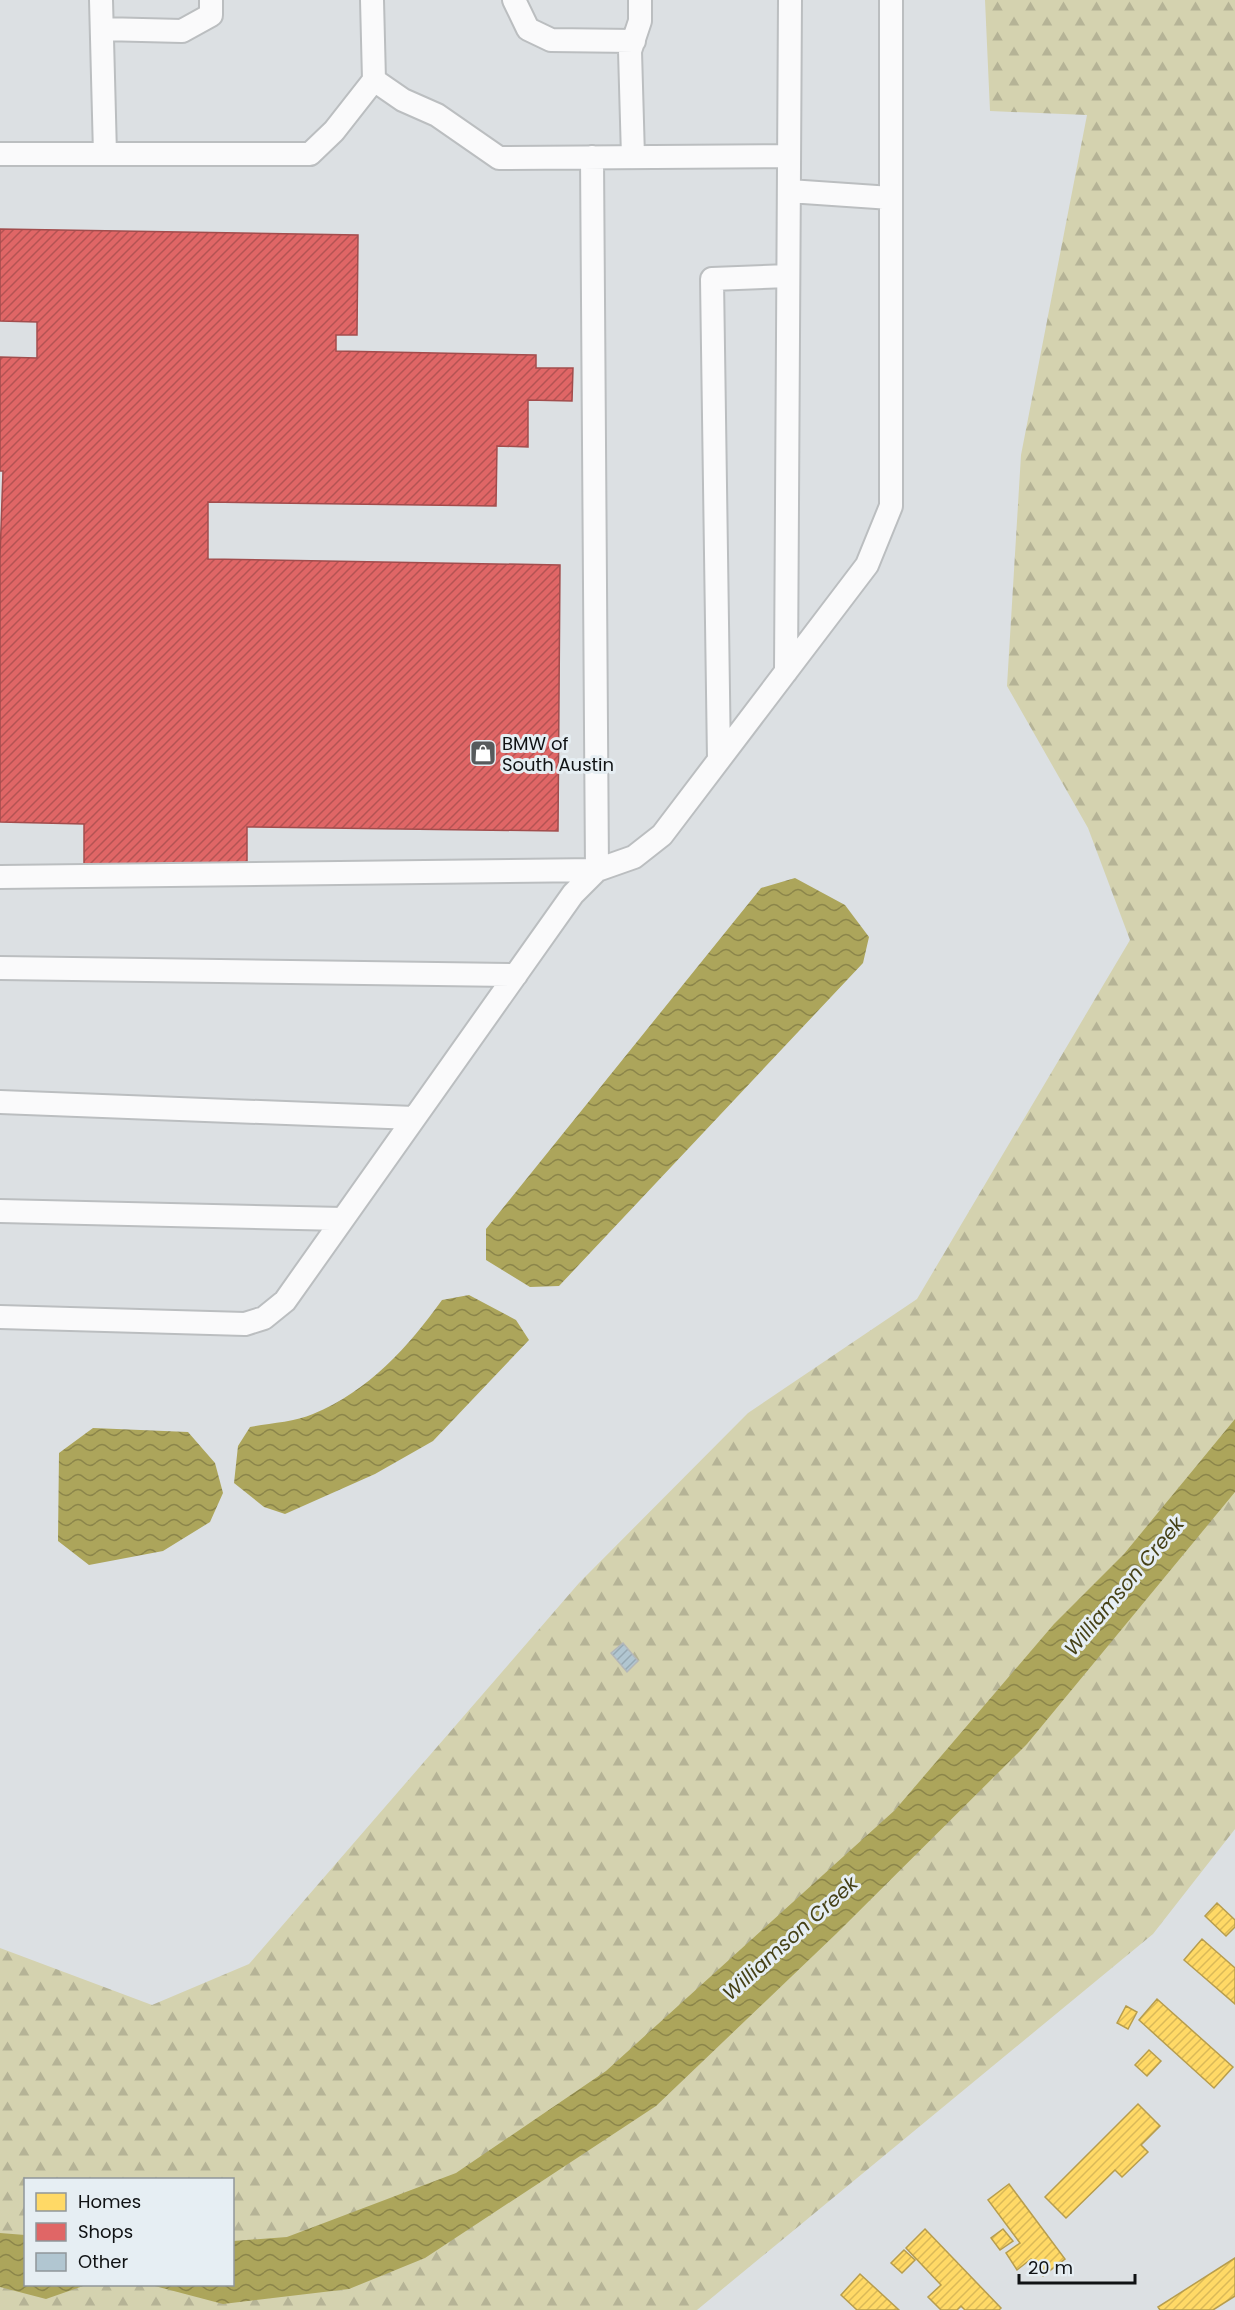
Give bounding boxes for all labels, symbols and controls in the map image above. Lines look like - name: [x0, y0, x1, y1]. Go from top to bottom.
- place label: BMW of South Austin: [502, 731, 614, 777]
- shop icon: BMW of South Austin: [468, 738, 498, 768]
- water label: Williamson Creek: [1058, 1509, 1192, 1661]
- water label: Williamson Creek: [716, 1868, 865, 2006]
- legend: [24, 2178, 234, 2286]
- text: Homes: [78, 2189, 141, 2214]
- text: Shops: [78, 2219, 133, 2244]
- scale bar: [1019, 2247, 1134, 2285]
- text: Other: [78, 2249, 128, 2274]
- text: 20 m: [1028, 2255, 1073, 2280]

